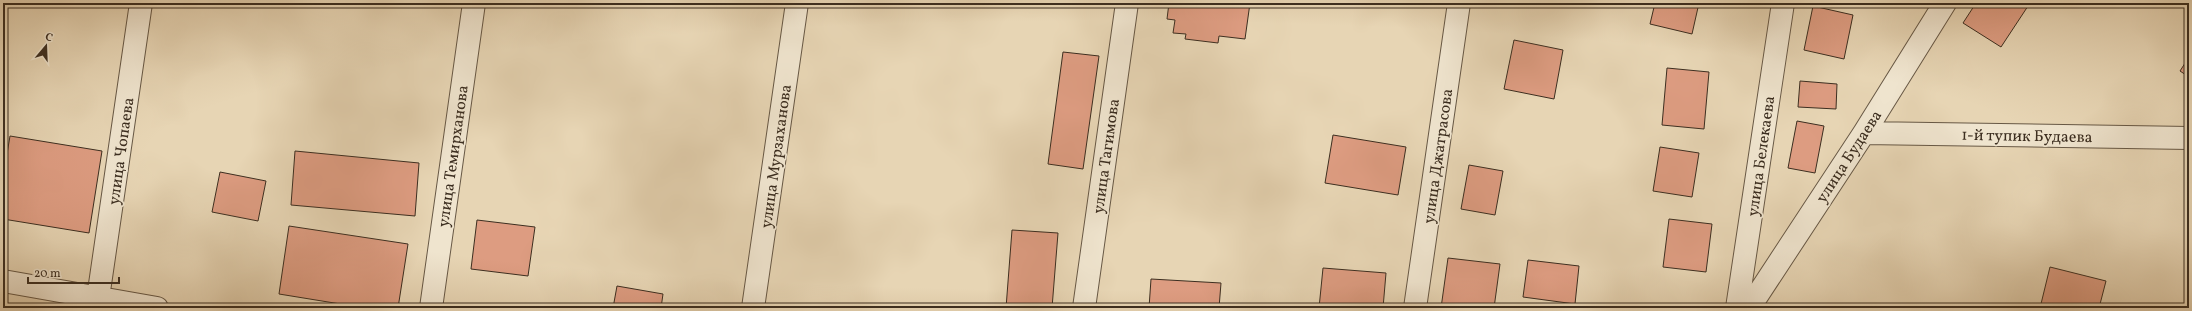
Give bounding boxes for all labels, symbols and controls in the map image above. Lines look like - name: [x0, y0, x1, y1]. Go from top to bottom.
- north arrow: [26, 26, 66, 66]
- text: С: [43, 30, 55, 46]
- street label: улица Мурзаханова: [756, 83, 798, 230]
- street label: улица Темирханова: [433, 84, 475, 229]
- street label: улица Джатрасова: [1419, 87, 1459, 225]
- street label: улица Белекаева: [1743, 94, 1781, 218]
- street label: улица Чопаева: [104, 96, 140, 206]
- street label: улица Тагимова: [1088, 97, 1126, 215]
- street label: улица Будаева: [1811, 106, 1888, 208]
- street label: 1-й тупик Будаева: [1961, 125, 2093, 149]
- scale bar: [28, 259, 119, 285]
- text: 20 m: [34, 266, 61, 282]

